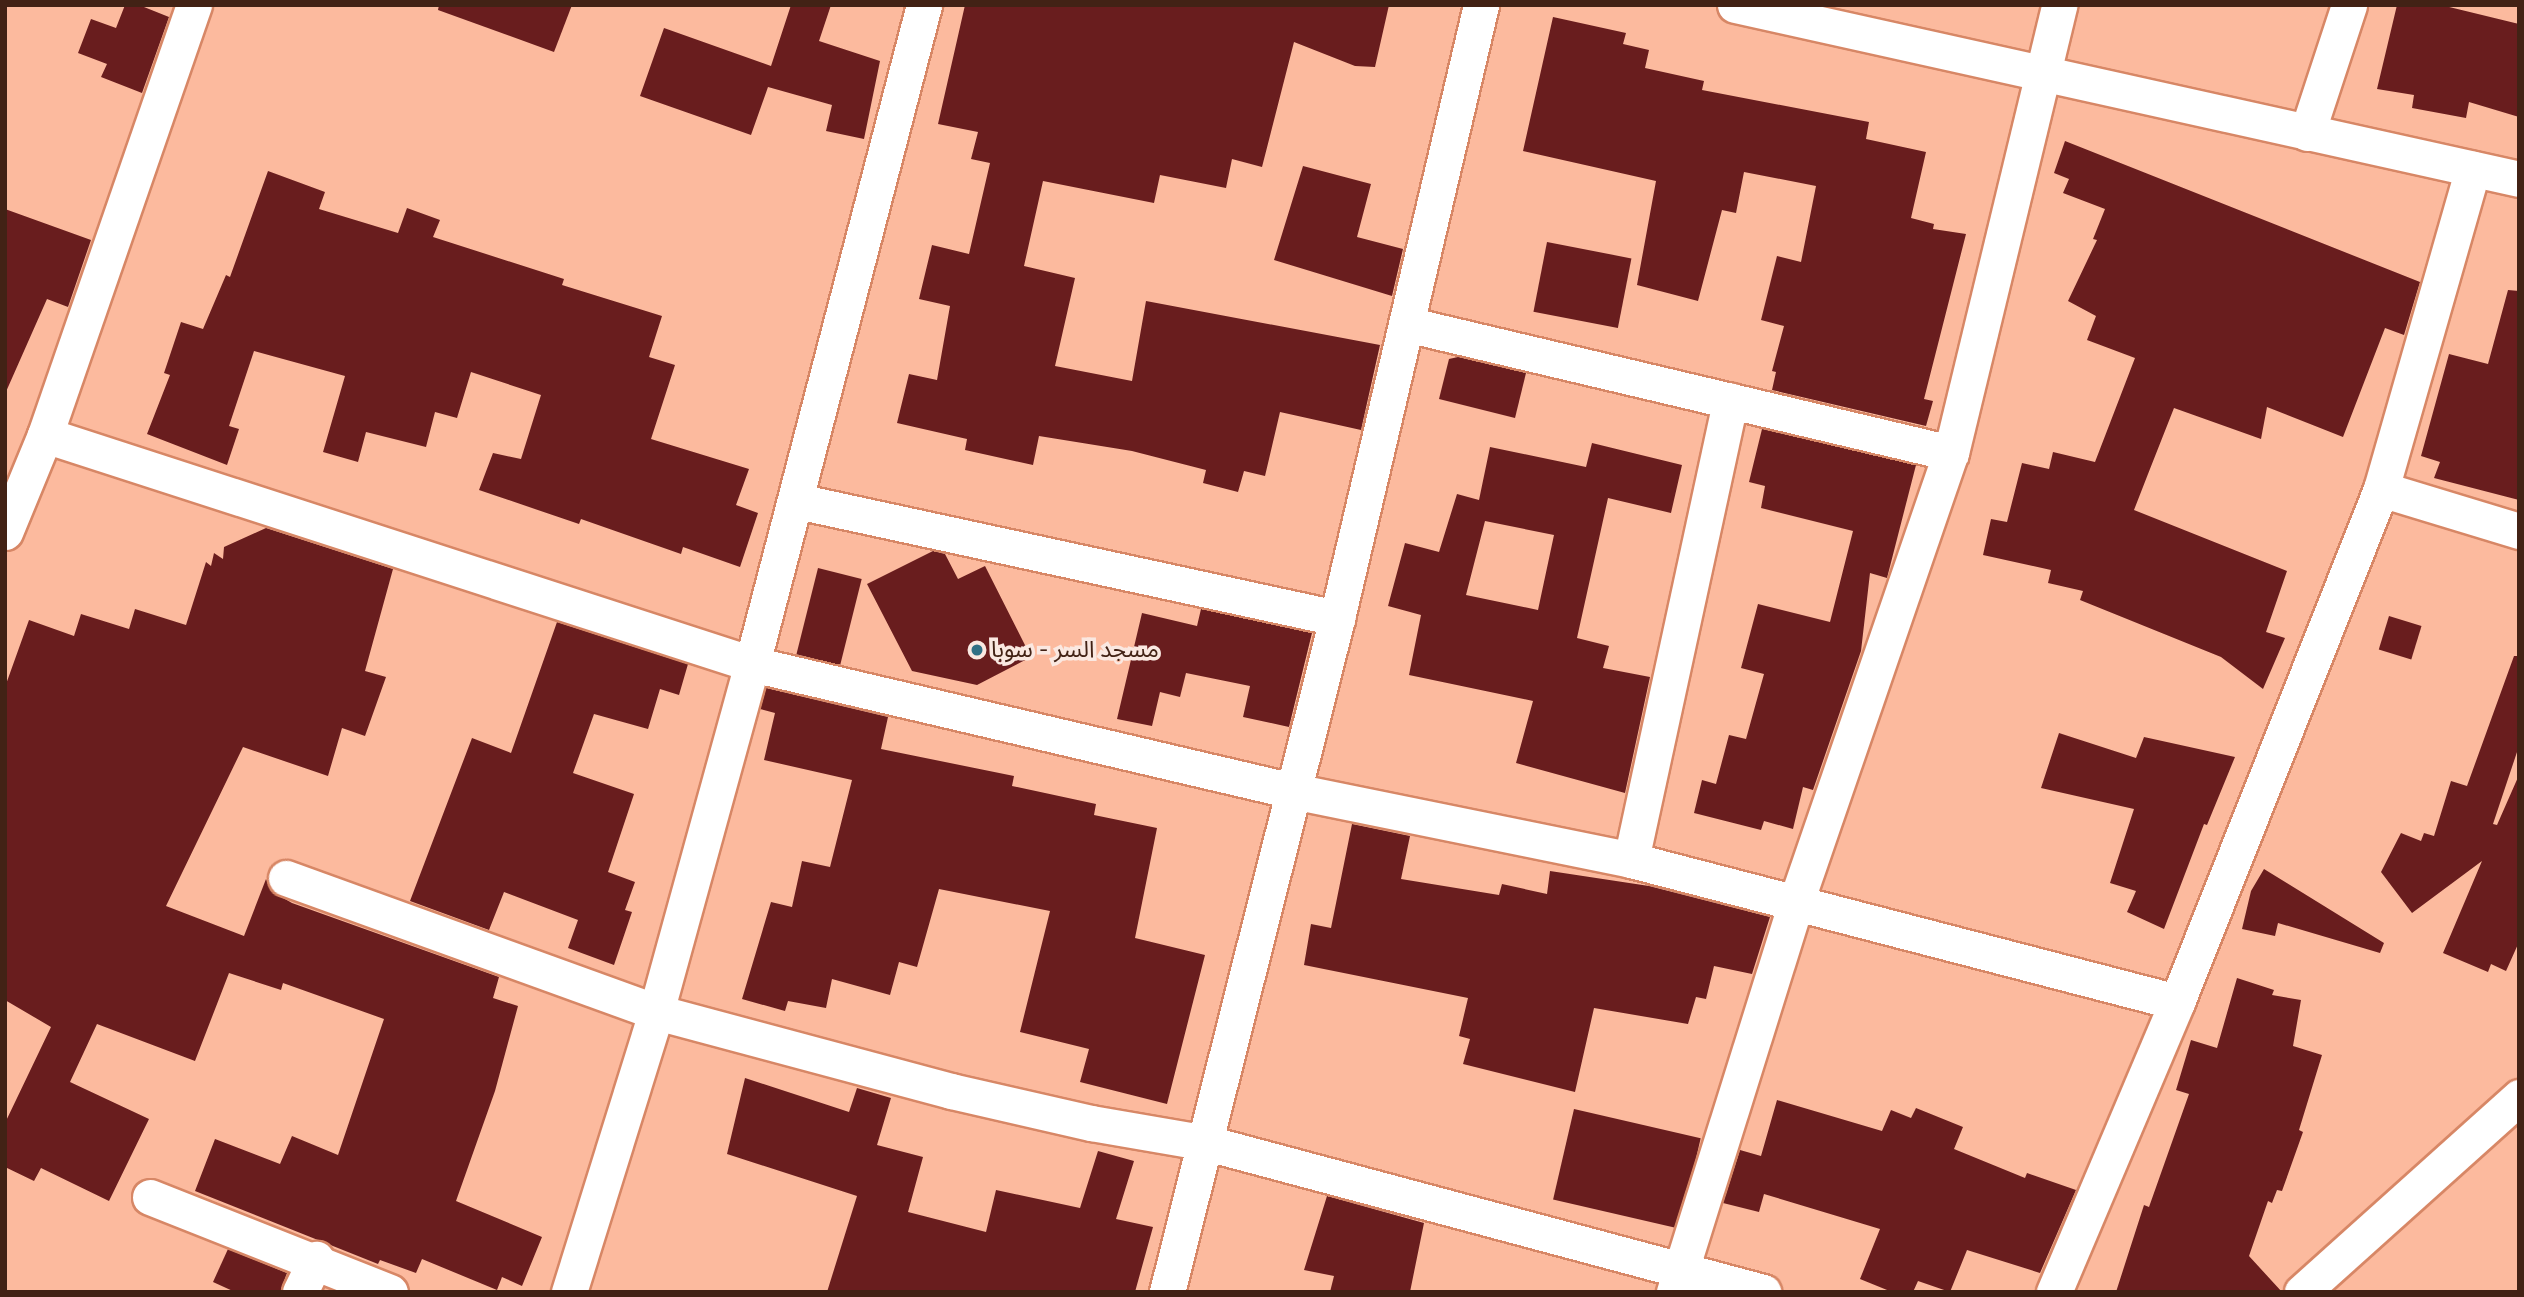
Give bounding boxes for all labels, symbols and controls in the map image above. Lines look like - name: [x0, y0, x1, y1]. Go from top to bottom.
- place label: مسجد السر - سوبا: [991, 636, 1159, 664]
- marker: مسجد السر - سوبا: [969, 642, 985, 658]

